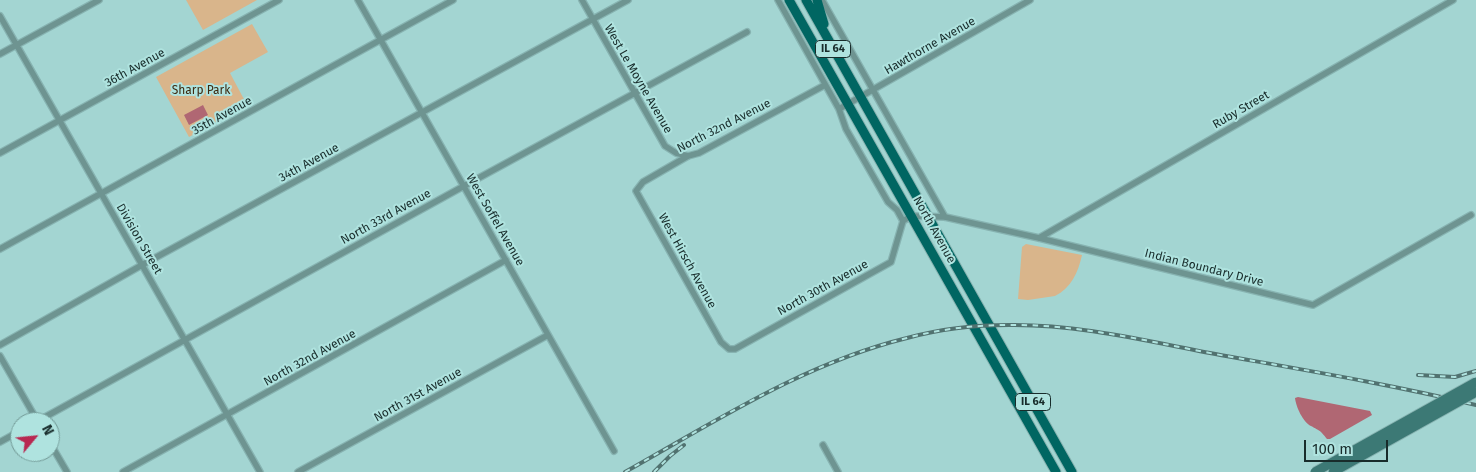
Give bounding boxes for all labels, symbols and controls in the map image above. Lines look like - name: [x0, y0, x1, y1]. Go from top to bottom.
- street label: Hawthorne Avenue: [882, 14, 978, 78]
- street label: West Le Moyne Avenue: [601, 22, 675, 136]
- road number: IL 64: [816, 41, 850, 58]
- street label: 36th Avenue: [102, 46, 168, 90]
- park label: Sharp Park: [172, 84, 230, 98]
- street label: Ruby Street: [1210, 88, 1272, 132]
- street label: 35th Avenue: [190, 94, 254, 138]
- street label: North 32nd Avenue: [675, 96, 773, 156]
- street label: 34th Avenue: [276, 141, 342, 185]
- street label: West Soffel Avenue: [463, 171, 527, 269]
- street label: North 33rd Avenue: [338, 186, 434, 248]
- street label: North Avenue: [910, 194, 958, 266]
- street label: Division Street: [113, 201, 165, 277]
- street label: West Hirsch Avenue: [655, 211, 719, 311]
- street label: Indian Boundary Drive: [1143, 246, 1265, 290]
- street label: North 30th Avenue: [775, 257, 871, 319]
- street label: North 32nd Avenue: [261, 327, 359, 389]
- street label: North 31st Avenue: [372, 365, 464, 425]
- road number: IL 64: [1016, 394, 1050, 411]
- north arrow: [10, 412, 60, 462]
- text: N: [38, 422, 57, 438]
- scale bar: [1306, 430, 1390, 462]
- text: 100 m: [1312, 440, 1352, 458]

